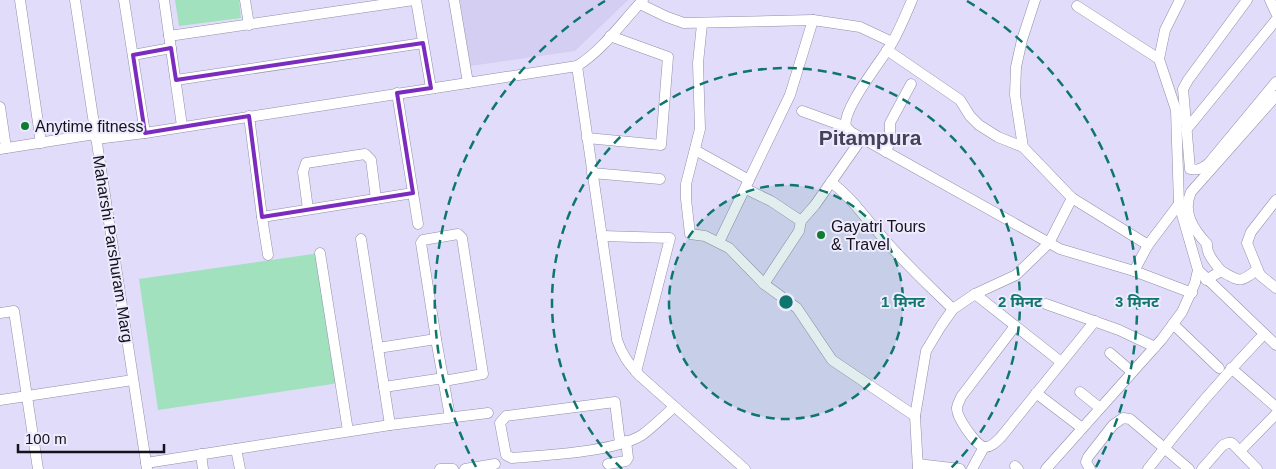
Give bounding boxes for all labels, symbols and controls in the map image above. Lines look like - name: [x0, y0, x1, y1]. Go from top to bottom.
- place label: Anytime fitness: [35, 118, 143, 135]
- marker: Anytime fitness: [19, 120, 31, 132]
- district label: Pitampura: [819, 126, 922, 149]
- street label: Maharshi Parshuram Marg: [90, 154, 136, 344]
- place label: Gayatri Tours & Travel: [831, 218, 926, 253]
- marker: Gayatri Tours & Travel: [815, 229, 827, 241]
- centre of rings: [777, 293, 795, 311]
- text: 1 मिनट: [881, 293, 926, 310]
- text: 2 मिनट: [998, 293, 1043, 310]
- text: 3 मिनट: [1115, 293, 1160, 310]
- scale bar: [18, 422, 164, 454]
- text: 100 m: [25, 430, 67, 447]

